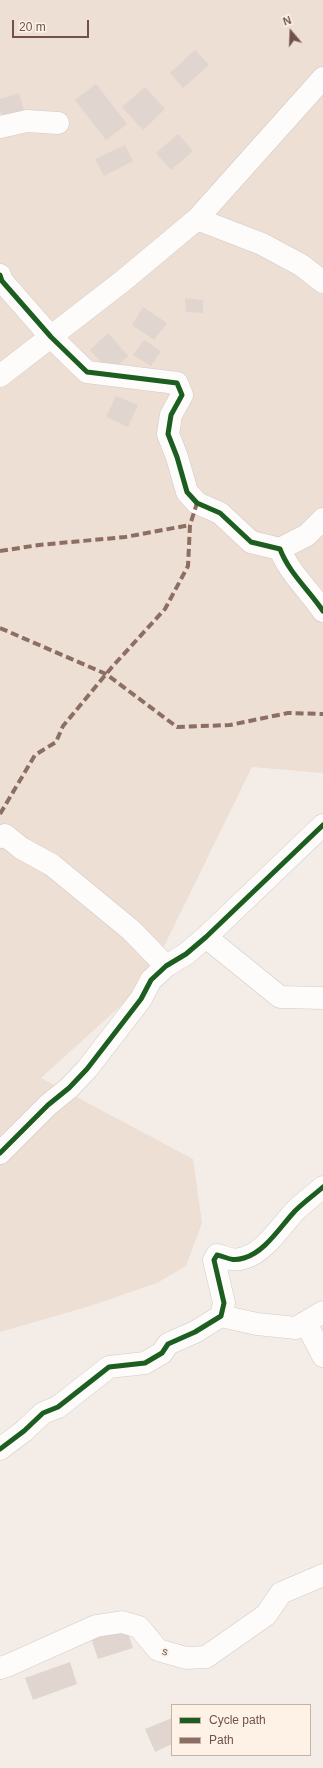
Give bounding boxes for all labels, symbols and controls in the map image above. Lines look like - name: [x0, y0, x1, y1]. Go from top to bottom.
- scale bar: [14, 12, 91, 38]
- north arrow: [271, 12, 311, 52]
- text: N: [281, 14, 293, 28]
- text: 20 m: [19, 20, 46, 34]
- street label: s: [161, 1645, 169, 1659]
- legend: [171, 1704, 311, 1756]
- text: Cycle path: [209, 1713, 266, 1727]
- text: Path: [209, 1733, 234, 1747]

